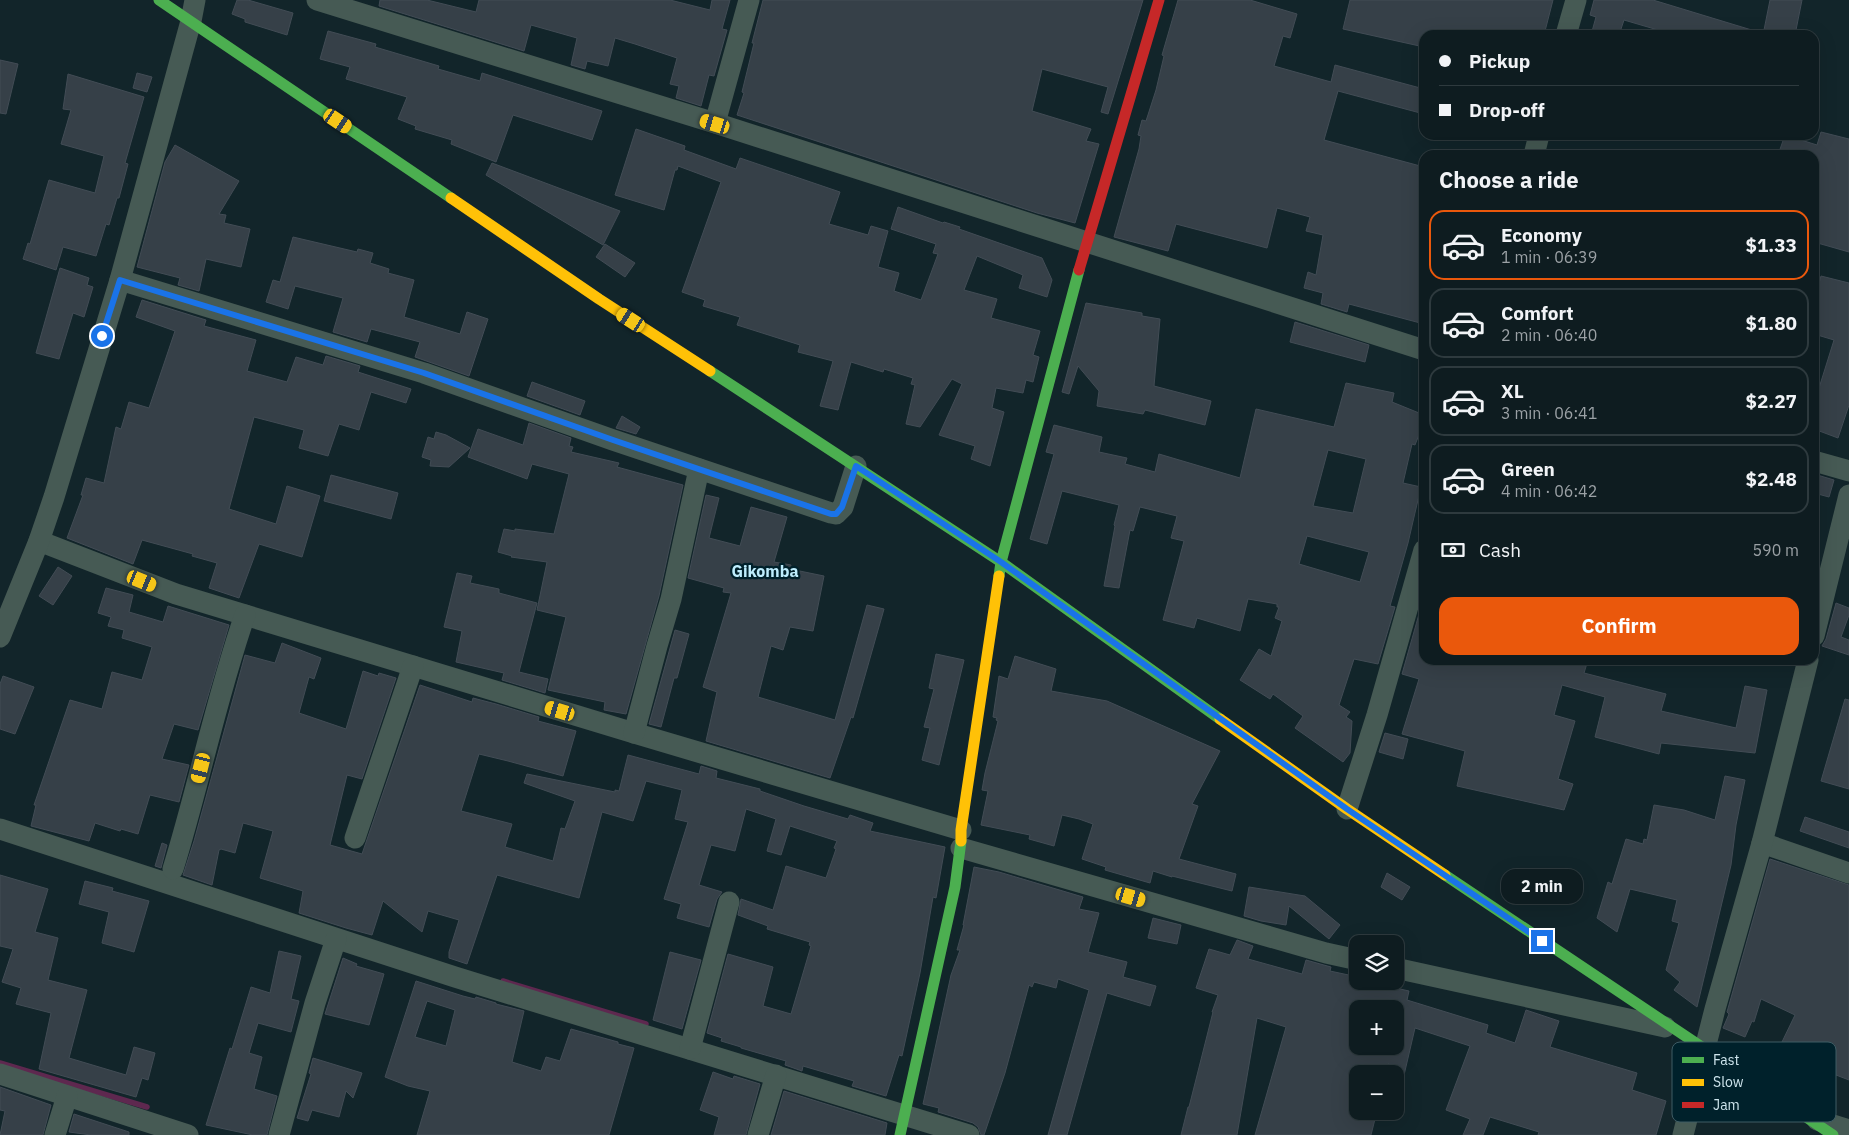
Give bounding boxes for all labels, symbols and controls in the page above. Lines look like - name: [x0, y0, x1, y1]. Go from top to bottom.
- text: Pickup: [1469, 49, 1530, 73]
- text: Drop-off: [1469, 98, 1545, 122]
- car: [321, 106, 354, 136]
- car: [698, 112, 731, 136]
- text: Choose a ride: [1439, 165, 1579, 194]
- icon: car: [1441, 223, 1486, 268]
- text: Economy: [1501, 223, 1582, 247]
- text: $1.33: [1745, 233, 1797, 257]
- text: 1 min · 06:39: [1501, 247, 1597, 267]
- icon: car: [1441, 301, 1486, 346]
- text: Comfort: [1501, 301, 1574, 325]
- car: [614, 306, 647, 334]
- text: $1.80: [1745, 311, 1797, 335]
- route start: [91, 325, 113, 347]
- text: 2 min · 06:40: [1501, 325, 1597, 345]
- icon: car: [1441, 379, 1486, 424]
- text: XL: [1501, 379, 1524, 403]
- text: $2.27: [1745, 389, 1797, 413]
- text: 3 min · 06:41: [1501, 403, 1597, 423]
- icon: car: [1441, 457, 1486, 502]
- text: Green: [1501, 457, 1555, 481]
- text: $2.48: [1745, 467, 1797, 491]
- text: 4 min · 06:42: [1501, 481, 1597, 501]
- icon: cash: [1439, 536, 1467, 564]
- text: Cash: [1479, 538, 1521, 562]
- text: 590 m: [1752, 540, 1799, 560]
- district label: Gikomba: [731, 561, 799, 581]
- car: [125, 568, 158, 594]
- button: Confirm: [1439, 597, 1799, 655]
- car: [543, 699, 576, 723]
- car: [190, 752, 211, 784]
- callout: 2 min: [1501, 868, 1583, 904]
- text: 2 min: [1521, 876, 1563, 896]
- car: [1114, 886, 1147, 908]
- route end: [1531, 930, 1553, 952]
- map controls: [1349, 935, 1404, 1120]
- button: layers: [1349, 935, 1404, 990]
- button: +: [1349, 1000, 1404, 1055]
- legend: [1672, 1042, 1836, 1122]
- text: Fast: [1713, 1051, 1739, 1069]
- button: −: [1349, 1065, 1404, 1120]
- text: Slow: [1713, 1073, 1744, 1091]
- text: Jam: [1713, 1096, 1740, 1114]

